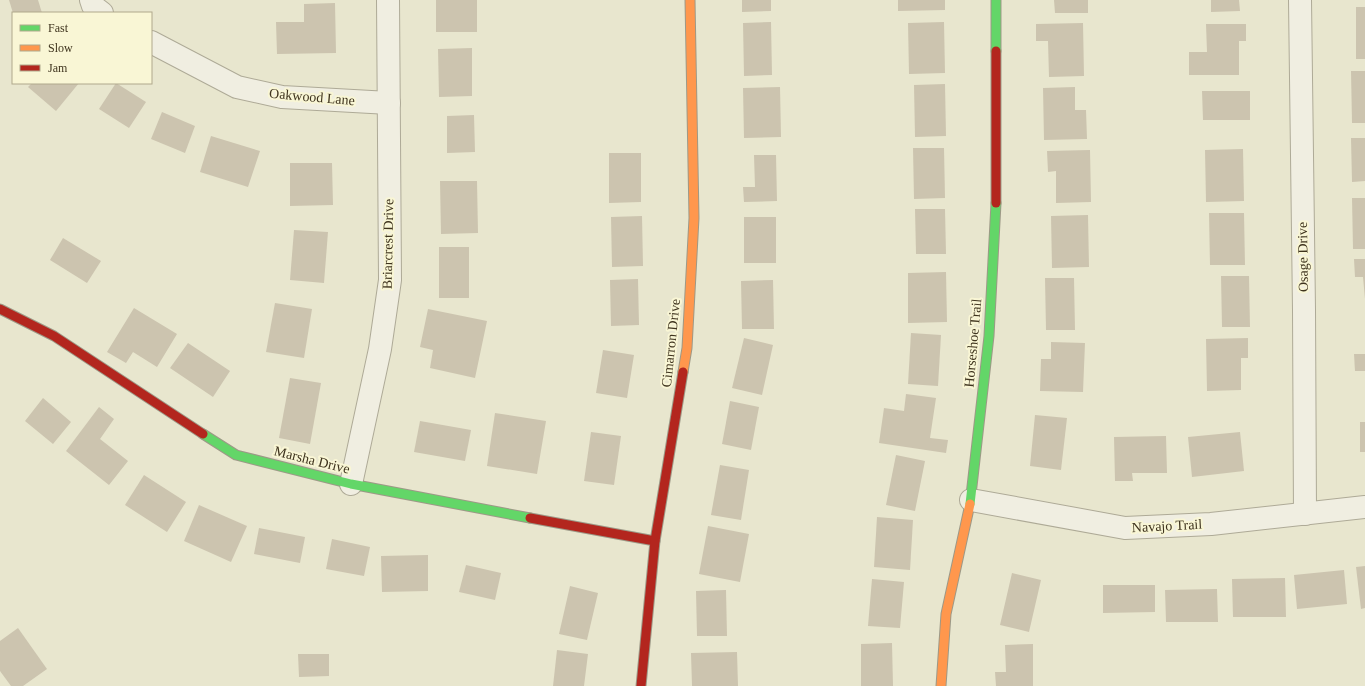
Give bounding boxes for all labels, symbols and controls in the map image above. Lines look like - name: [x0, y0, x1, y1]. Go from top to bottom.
- legend: [12, 12, 152, 84]
- text: Fast: [48, 21, 69, 35]
- text: Slow: [48, 41, 73, 55]
- text: Jam: [48, 61, 68, 75]
- street label: Oakwood Lane: [269, 86, 355, 108]
- street label: Briarcrest Drive: [380, 199, 396, 289]
- street label: Osage Drive: [1295, 222, 1311, 292]
- street label: Cimarron Drive: [659, 298, 683, 388]
- street label: Horseshoe Trail: [962, 298, 984, 388]
- street label: Marsha Drive: [273, 443, 351, 477]
- street label: Navajo Trail: [1131, 517, 1203, 535]

